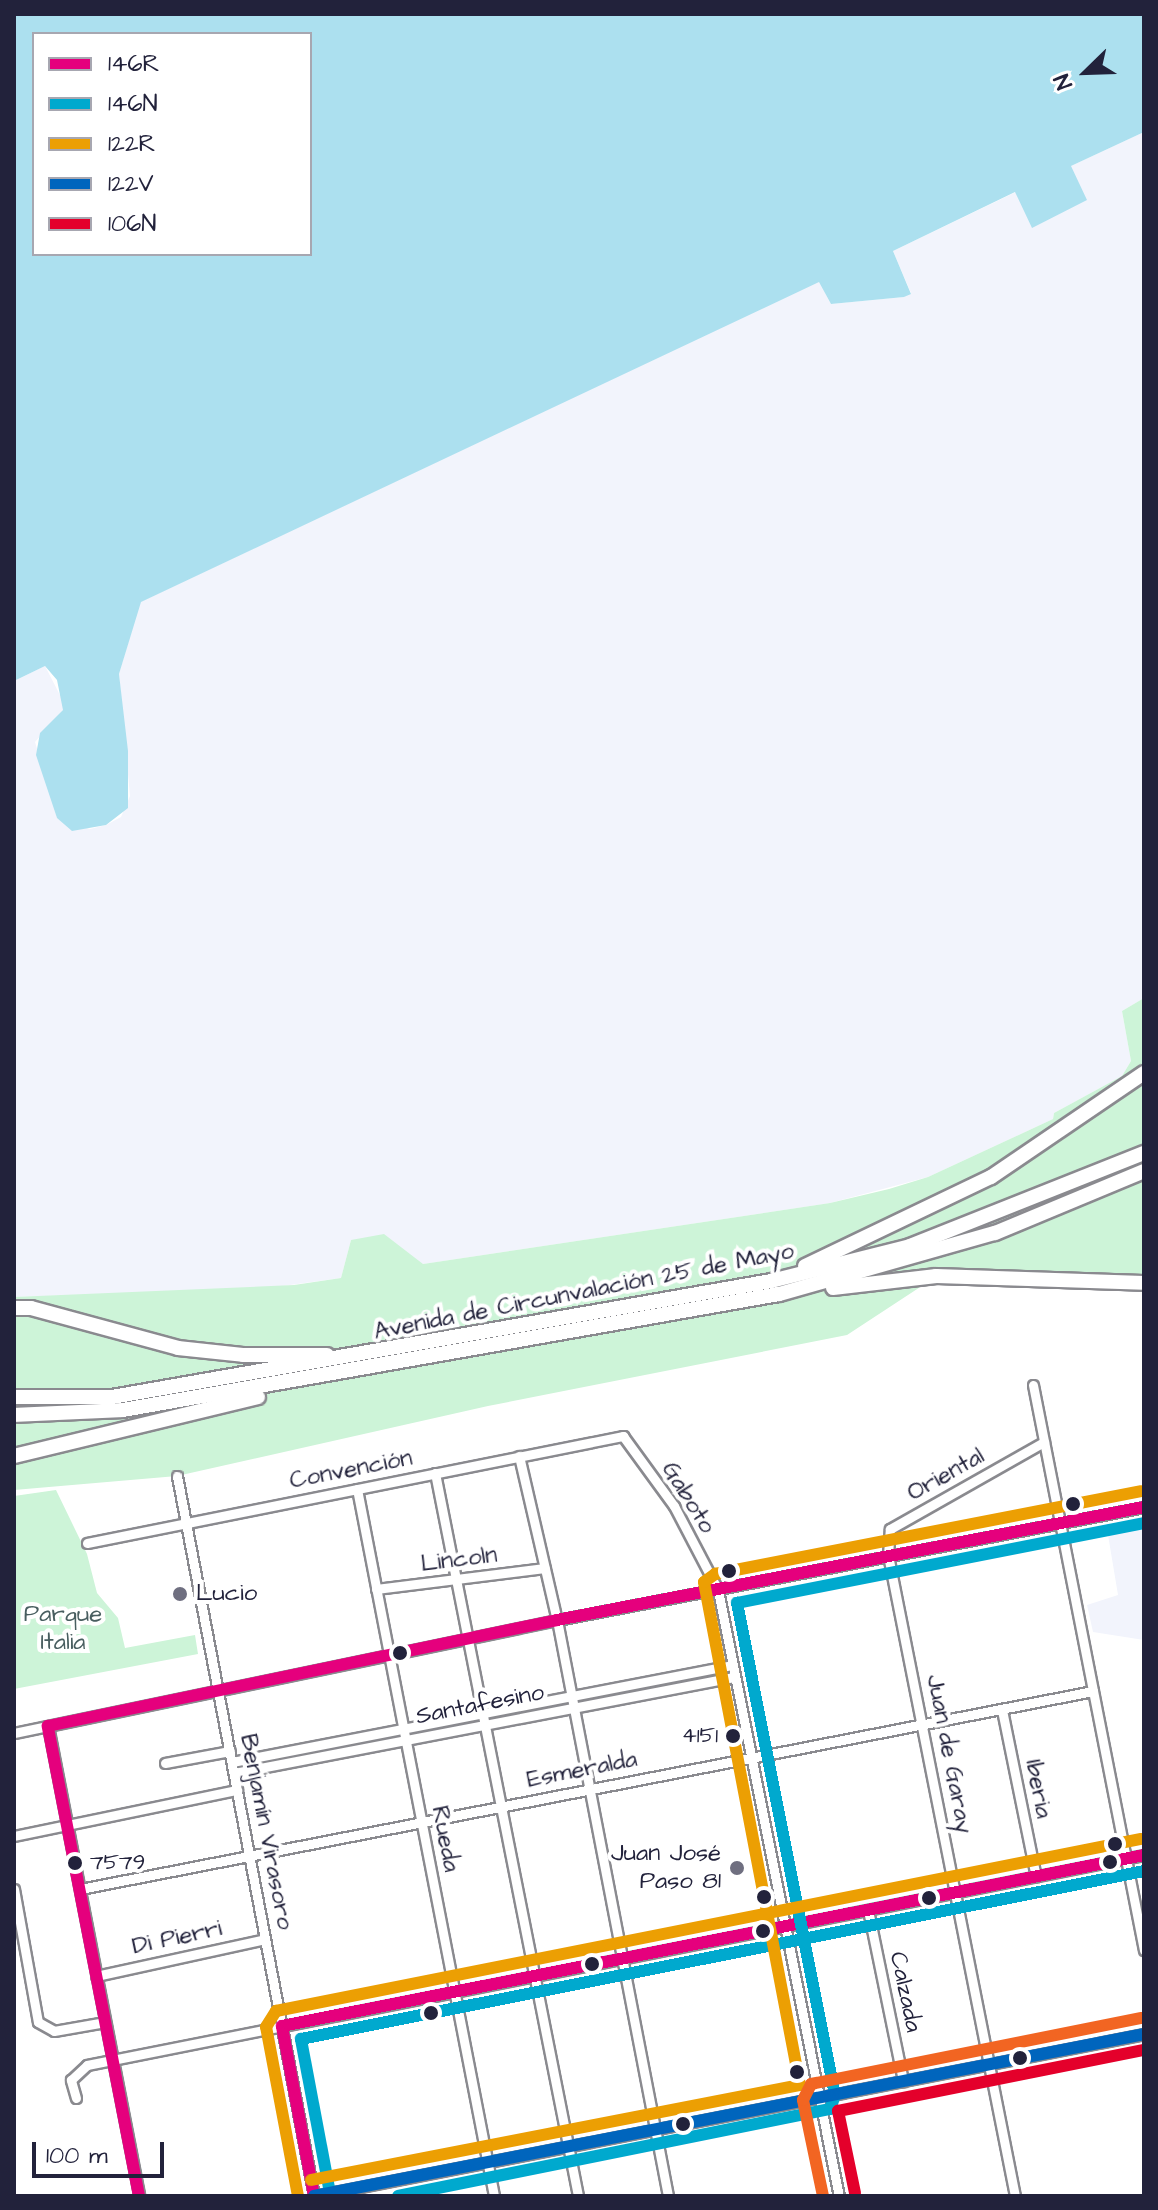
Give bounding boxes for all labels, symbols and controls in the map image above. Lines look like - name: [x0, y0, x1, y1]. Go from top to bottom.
- legend: [32, 32, 312, 256]
- north arrow: [1046, 32, 1126, 112]
- text: 146R: [108, 47, 160, 81]
- text: N: [1046, 69, 1080, 94]
- text: 146N: [108, 87, 158, 121]
- text: 122R: [108, 127, 156, 161]
- text: 122V: [108, 167, 154, 201]
- text: 106N: [108, 207, 156, 241]
- street label: Avenida de Circunvalación 25 de Mayo: [372, 1237, 796, 1347]
- street label: Oriental: [902, 1442, 990, 1508]
- street label: Convención: [287, 1444, 415, 1496]
- street label: Gaboto: [655, 1457, 721, 1539]
- unlabelled marker: [1065, 1496, 1081, 1512]
- street label: Lincoln: [419, 1541, 499, 1579]
- unlabelled marker: [721, 1563, 737, 1579]
- place label: Lucio: [196, 1580, 257, 1608]
- marker: Lucio: [171, 1585, 189, 1603]
- park label: Parque Italia: [24, 1601, 102, 1657]
- unlabelled marker: [392, 1645, 408, 1661]
- street label: Juan de Garay: [919, 1672, 979, 1836]
- street label: Santafesino: [413, 1678, 547, 1732]
- place label: 4151: [682, 1723, 718, 1749]
- marker: 4151: [725, 1728, 741, 1744]
- street label: Benjamín Virasoro: [233, 1732, 299, 1932]
- street label: Esmeralda: [524, 1745, 640, 1795]
- street label: Iberia: [1018, 1757, 1058, 1821]
- street label: Rueda: [424, 1803, 466, 1875]
- unlabelled marker: [1107, 1836, 1123, 1852]
- place label: Juan José Paso 81: [611, 1840, 721, 1896]
- place label: 7579: [90, 1850, 145, 1876]
- unlabelled marker: [1102, 1854, 1118, 1870]
- marker: 7579: [67, 1855, 83, 1871]
- marker: Juan José Paso 81: [728, 1859, 746, 1877]
- unlabelled marker: [756, 1889, 772, 1905]
- unlabelled marker: [921, 1890, 937, 1906]
- street label: Di Pierri: [130, 1914, 224, 1962]
- unlabelled marker: [755, 1923, 771, 1939]
- street label: Calzada: [882, 1949, 928, 2035]
- unlabelled marker: [584, 1956, 600, 1972]
- unlabelled marker: [423, 2005, 439, 2021]
- unlabelled marker: [1012, 2050, 1028, 2066]
- unlabelled marker: [789, 2064, 805, 2080]
- unlabelled marker: [675, 2116, 691, 2132]
- scale bar: [36, 2126, 168, 2176]
- text: 100 m: [46, 2139, 108, 2173]

